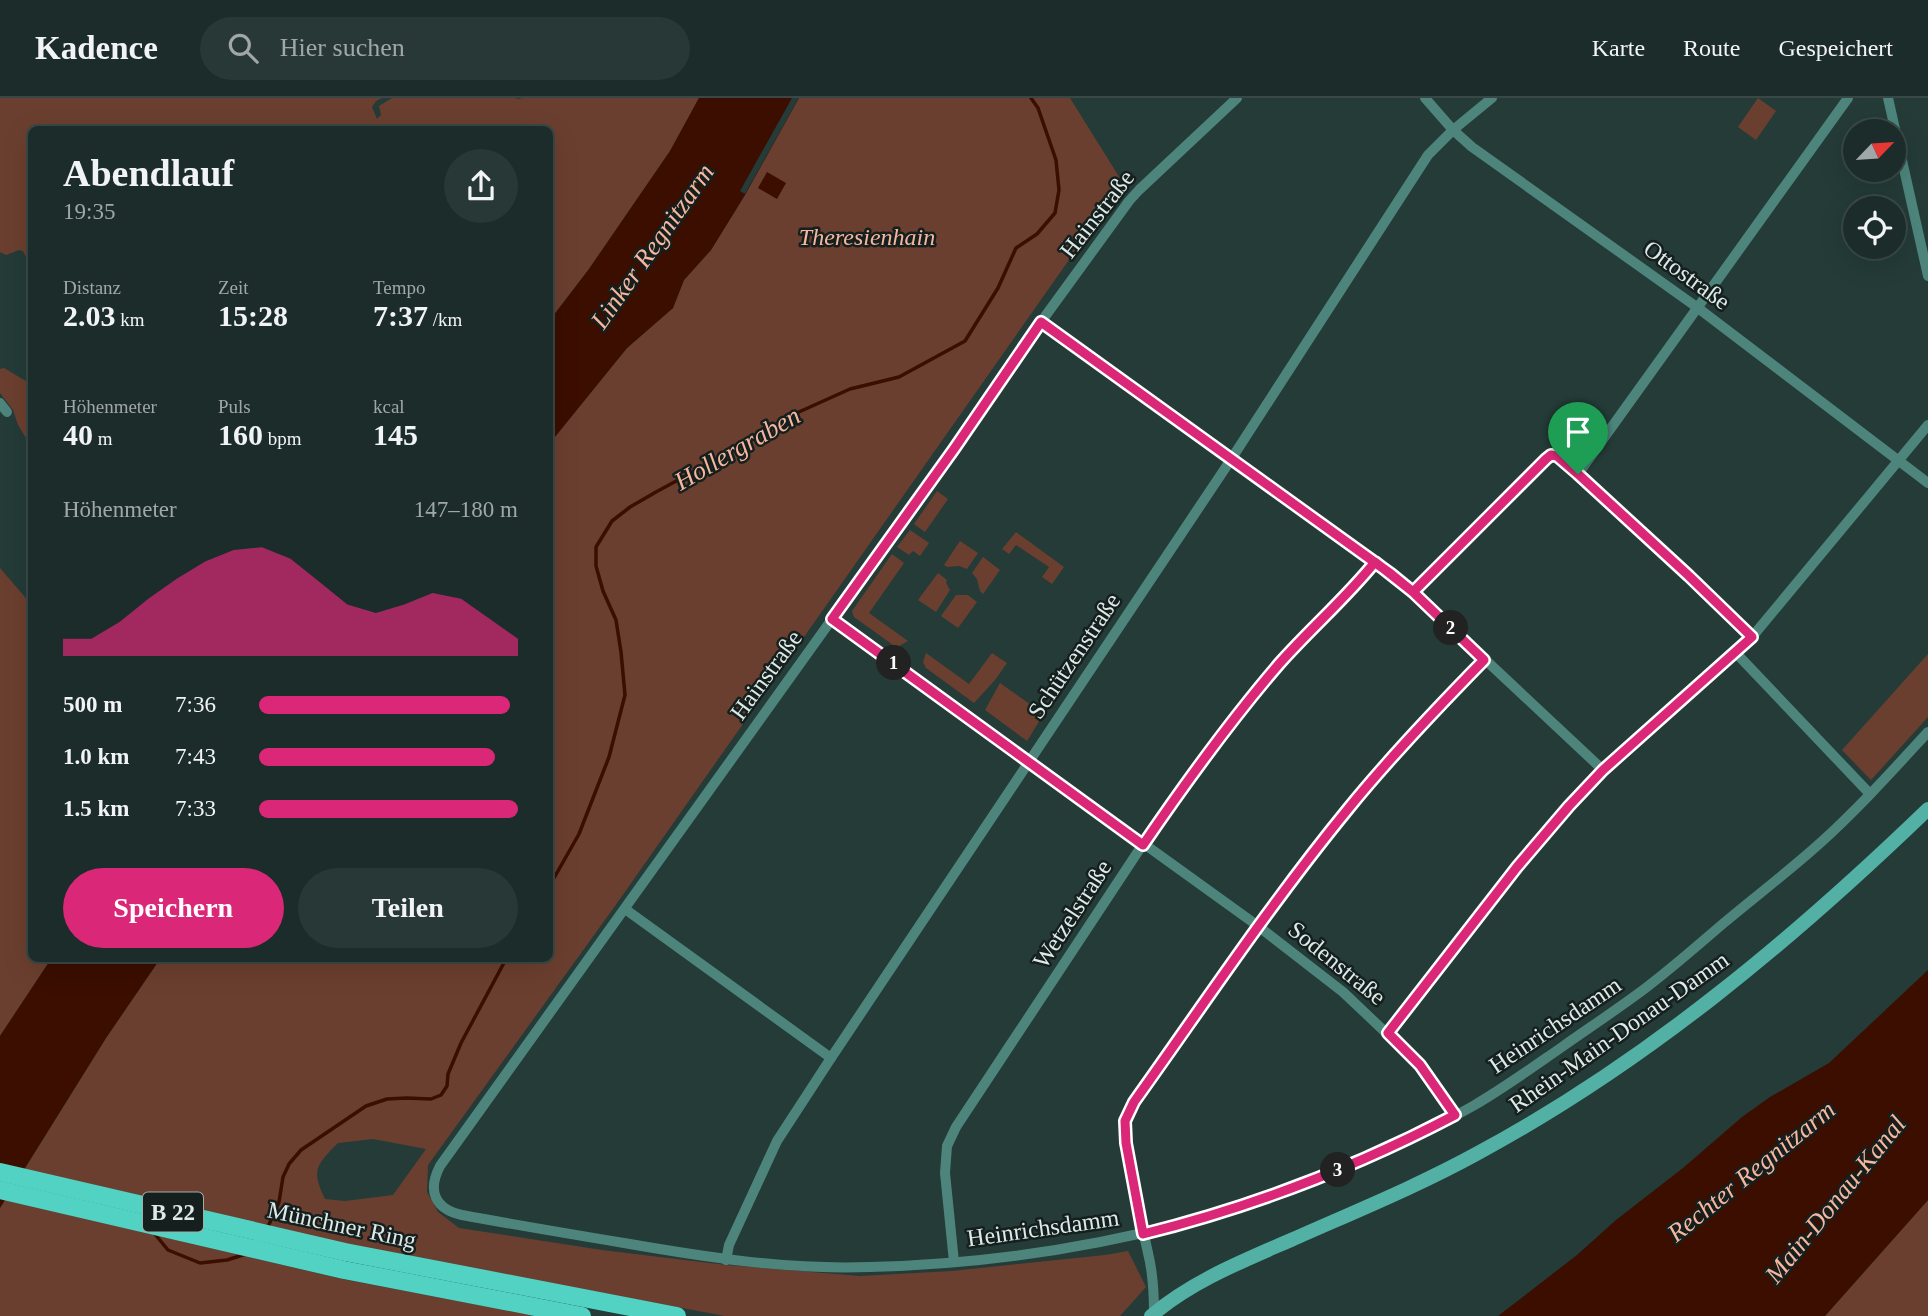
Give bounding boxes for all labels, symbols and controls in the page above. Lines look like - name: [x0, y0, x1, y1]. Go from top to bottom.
- search box: [200, 17, 690, 80]
- icon: search: [224, 29, 262, 67]
- text: Kadence: [35, 30, 158, 66]
- text: Hier suchen: [280, 33, 405, 62]
- text: Karte: [1592, 35, 1645, 61]
- text: Route: [1683, 35, 1740, 61]
- text: Gespeichert: [1778, 35, 1893, 61]
- north arrow: [1843, 119, 1906, 182]
- map controls: [1843, 119, 1906, 259]
- button: share: [444, 149, 518, 223]
- text: Abendlauf: [63, 152, 234, 194]
- water label: Linker Regnitzarm: [584, 158, 720, 335]
- street label: Hainstraße: [1055, 165, 1139, 263]
- button: locate: [1843, 196, 1906, 259]
- text: 19:35: [63, 199, 115, 224]
- park label: Theresienhain: [799, 224, 935, 250]
- street label: Ottostraße: [1639, 235, 1735, 315]
- text: Distanz: [63, 277, 121, 298]
- text: Zeit: [218, 277, 249, 298]
- text: Tempo: [373, 277, 426, 298]
- text: 2.03: [63, 299, 116, 332]
- text: 15:28: [218, 299, 288, 332]
- text: 7:37: [373, 299, 428, 332]
- text: km: [116, 309, 145, 330]
- text: /km: [428, 309, 462, 330]
- text: Höhenmeter: [63, 396, 157, 417]
- text: Puls: [218, 396, 251, 417]
- text: kcal: [373, 396, 405, 417]
- water label: Hollergraben: [668, 401, 805, 497]
- pin: [1548, 402, 1608, 474]
- icon: arrive: [1559, 413, 1597, 451]
- text: 40: [63, 418, 93, 451]
- text: 160: [218, 418, 263, 451]
- text: 145: [373, 418, 418, 451]
- text: m: [93, 428, 113, 449]
- text: bpm: [263, 428, 302, 449]
- text: Höhenmeter: [63, 497, 177, 522]
- text: 147–180 m: [414, 497, 518, 522]
- street label: Schützenstraße: [1023, 589, 1125, 723]
- pin: 2: [1434, 610, 1468, 646]
- text: 2: [1446, 617, 1455, 638]
- street label: Hainstraße: [725, 625, 807, 725]
- pin: 1: [876, 646, 912, 680]
- text: 1: [889, 652, 898, 673]
- text: 500 m: [63, 692, 122, 717]
- text: 7:36: [175, 692, 216, 717]
- text: 1.0 km: [63, 744, 129, 769]
- text: 7:43: [175, 744, 216, 769]
- text: 1.5 km: [63, 796, 129, 821]
- text: 7:33: [175, 796, 216, 821]
- street label: Wetzelstraße: [1028, 855, 1116, 973]
- button: Speichern: [63, 868, 284, 948]
- button: Teilen: [298, 868, 518, 948]
- street label: Sodenstraße: [1283, 916, 1391, 1010]
- street label: Rhein-Main-Donau-Damm: [1505, 946, 1734, 1118]
- street label: Heinrichsdamm: [1484, 971, 1626, 1079]
- water label: Rechter Regnitzarm: [1661, 1095, 1841, 1248]
- water label: Main-Donau-Kanal: [1758, 1110, 1912, 1289]
- pin: 3: [1320, 1152, 1356, 1188]
- text: 3: [1333, 1159, 1342, 1180]
- road number: B 22: [143, 1192, 203, 1232]
- street label: Münchner Ring: [265, 1197, 419, 1253]
- street label: Heinrichsdamm: [965, 1204, 1121, 1252]

